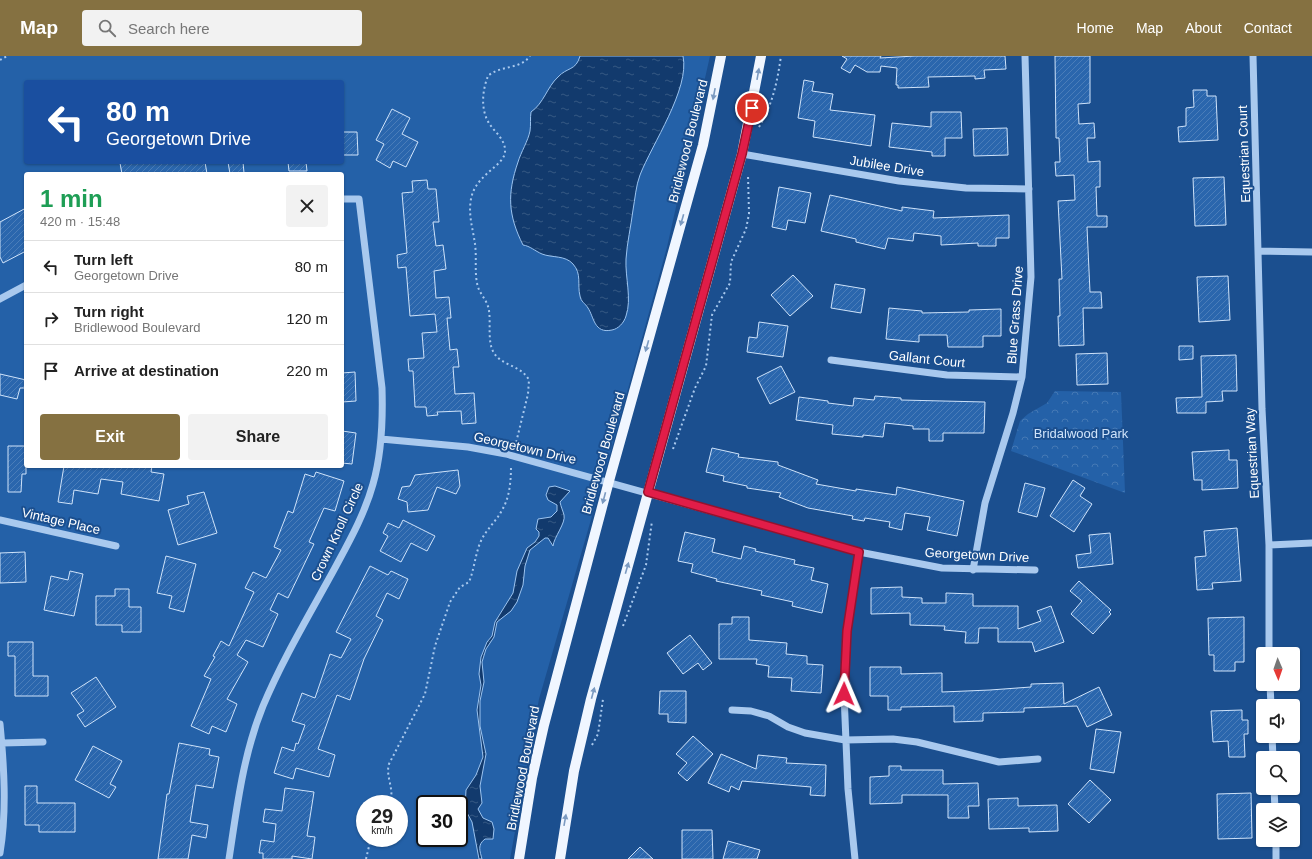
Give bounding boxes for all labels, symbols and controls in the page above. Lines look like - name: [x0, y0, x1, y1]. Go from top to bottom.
- search box: [82, 10, 362, 46]
- text: Map: [20, 17, 58, 38]
- icon: search: [96, 17, 118, 39]
- text: Search here: [128, 20, 210, 37]
- text: Home: [1077, 20, 1114, 36]
- text: Map: [1136, 20, 1163, 36]
- text: About: [1185, 20, 1222, 36]
- text: Contact: [1244, 20, 1292, 36]
- one-way arrow: [755, 68, 761, 80]
- street label: Bridlewood Boulevard: [665, 78, 711, 204]
- one-way arrow: [711, 88, 717, 101]
- pin: [735, 91, 769, 125]
- icon: left: [40, 96, 92, 148]
- text: 80 m: [106, 96, 170, 127]
- icon: arrive: [741, 97, 763, 119]
- street label: Equestrian Court: [1235, 105, 1253, 203]
- text: Georgetown Drive: [106, 129, 251, 149]
- street label: Jubilee Drive: [849, 153, 925, 179]
- text: 1 min: [40, 185, 103, 212]
- button: close: [286, 185, 328, 227]
- text: 420 m · 15:48: [40, 214, 120, 229]
- one-way arrow: [679, 215, 685, 227]
- text: Turn left: [74, 251, 133, 268]
- icon: left: [40, 256, 62, 278]
- text: 80 m: [295, 258, 328, 275]
- street label: Blue Grass Drive: [1004, 265, 1026, 365]
- text: Georgetown Drive: [74, 268, 179, 283]
- text: Turn right: [74, 303, 144, 320]
- icon: right: [40, 308, 62, 330]
- text: 120 m: [286, 310, 328, 327]
- text: Bridlewood Boulevard: [74, 320, 200, 335]
- one-way arrow: [644, 340, 650, 352]
- street label: Gallant Court: [888, 348, 966, 371]
- icon: arrive: [40, 360, 62, 382]
- text: Arrive at destination: [74, 362, 219, 379]
- text: 220 m: [286, 362, 328, 379]
- street label: Bridlewood Boulevard: [578, 390, 628, 516]
- street label: Equestrian Way: [1242, 407, 1262, 499]
- button: Exit: [40, 414, 180, 460]
- button: Share: [188, 414, 328, 460]
- park label: Bridalwood Park: [1034, 426, 1129, 441]
- street label: Georgetown Drive: [472, 429, 578, 467]
- street label: Crown Knoll Circle: [308, 480, 366, 584]
- one-way arrow: [601, 491, 607, 504]
- street label: Vintage Place: [20, 505, 102, 537]
- street label: Georgetown Drive: [924, 545, 1030, 565]
- one-way arrow: [624, 562, 630, 574]
- north arrow: [1256, 647, 1300, 691]
- map controls: [1256, 647, 1300, 847]
- position arrow: [823, 673, 865, 715]
- one-way arrow: [590, 687, 596, 700]
- button: sound: [1256, 699, 1300, 743]
- street label: Bridlewood Boulevard: [504, 704, 542, 832]
- button: search: [1256, 751, 1300, 795]
- speed limit sign: 30: [416, 795, 468, 847]
- button: layers: [1256, 803, 1300, 847]
- text: 29: [371, 805, 393, 827]
- one-way arrow: [562, 814, 568, 826]
- text: km/h: [371, 825, 393, 836]

